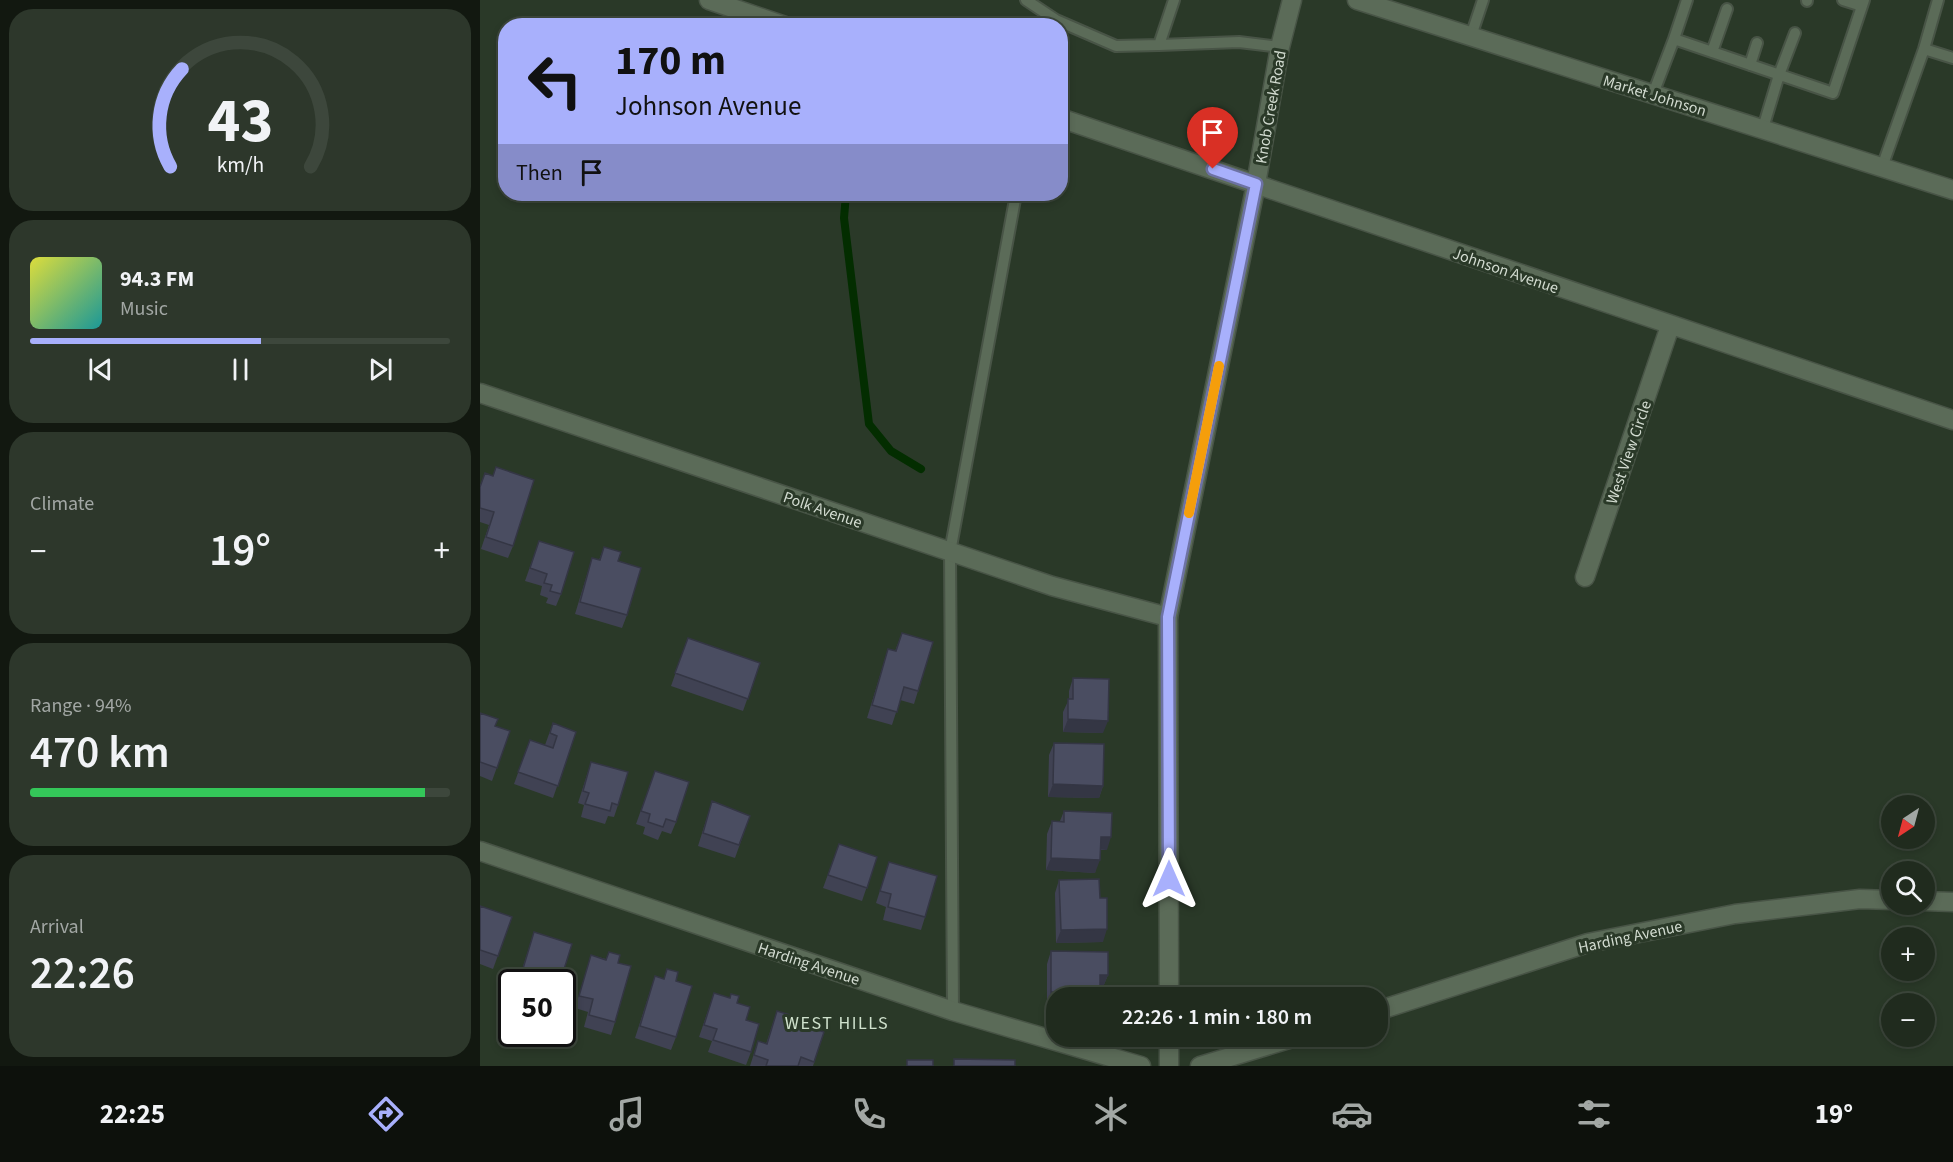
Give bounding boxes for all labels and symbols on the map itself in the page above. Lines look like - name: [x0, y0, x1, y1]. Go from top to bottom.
- street label: Knob Creek Road: [1250, 49, 1292, 166]
- street label: Market Johnson: [1600, 70, 1709, 122]
- pin: [1187, 107, 1238, 169]
- street label: Johnson Avenue: [1450, 243, 1562, 299]
- street label: West View Circle: [1601, 398, 1657, 507]
- street label: Polk Avenue: [780, 486, 865, 534]
- north arrow: [1881, 795, 1935, 849]
- position arrow: [1137, 847, 1201, 911]
- street label: Harding Avenue: [1576, 915, 1684, 959]
- street label: Harding Avenue: [755, 937, 863, 991]
- speed limit sign: 50: [498, 969, 576, 1047]
- district label: WEST HILLS: [785, 1011, 889, 1036]

